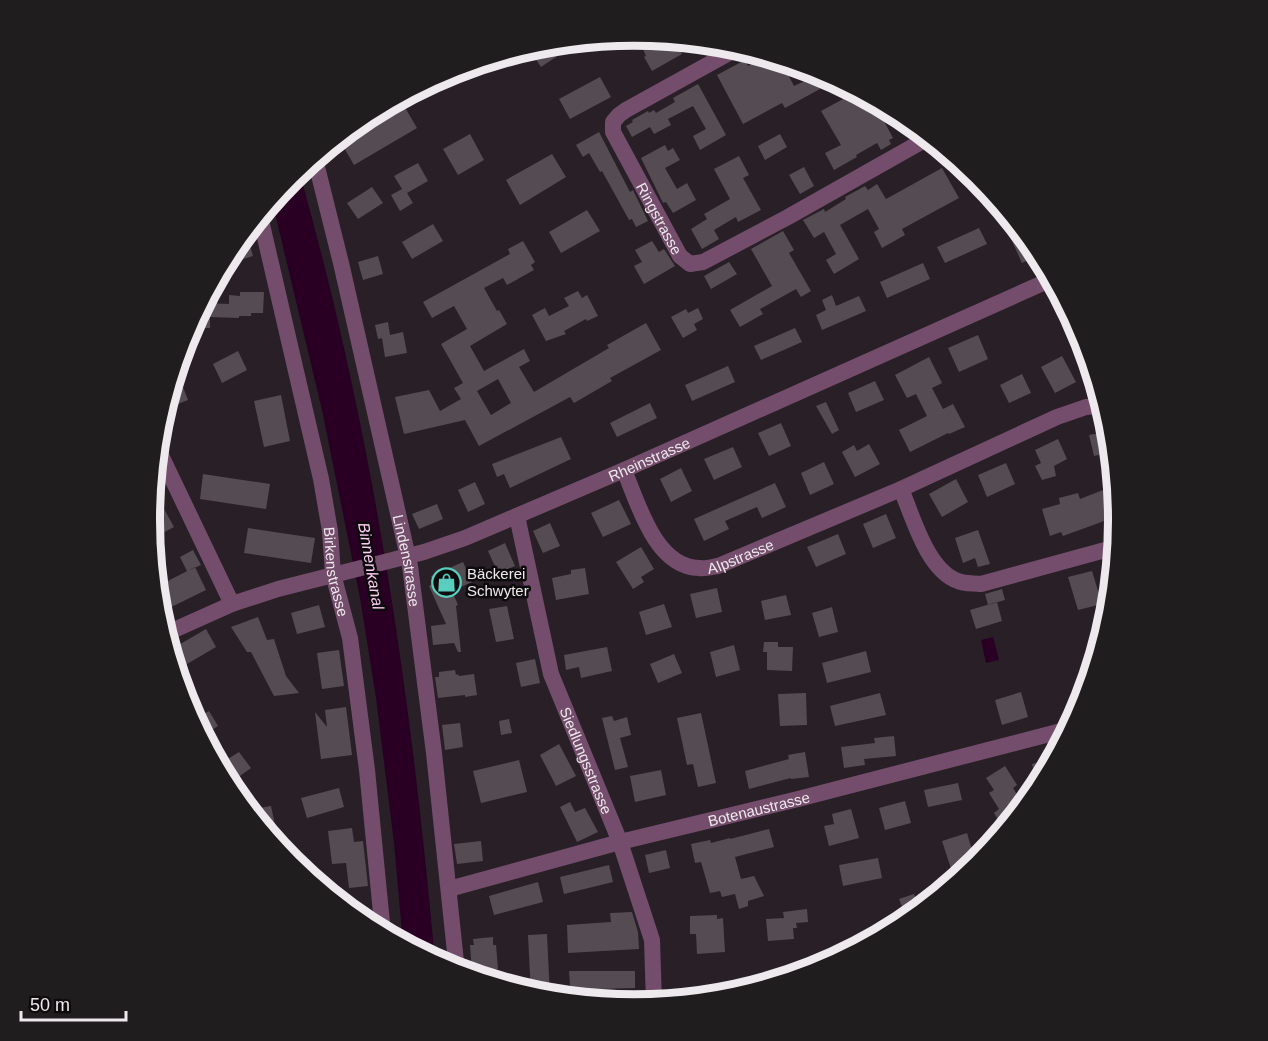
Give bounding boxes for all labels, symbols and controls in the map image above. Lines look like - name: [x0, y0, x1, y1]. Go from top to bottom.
- street label: Ringstrasse: [633, 179, 686, 257]
- street label: Rheinstrasse: [606, 433, 692, 484]
- street label: Lindenstrasse: [390, 513, 424, 608]
- water label: Binnenkanal: [355, 521, 387, 611]
- street label: Birkenstrasse: [321, 526, 352, 618]
- street label: Alpstrasse: [706, 535, 776, 576]
- place label: Bäckerei Schwyter: [467, 565, 529, 599]
- shop icon: Bäckerei Schwyter: [430, 566, 462, 598]
- street label: Siedlungsstrasse: [557, 704, 616, 816]
- street label: Botenaustrasse: [706, 788, 811, 829]
- scale bar: [21, 984, 126, 1022]
- text: 50 m: [30, 995, 70, 1015]

